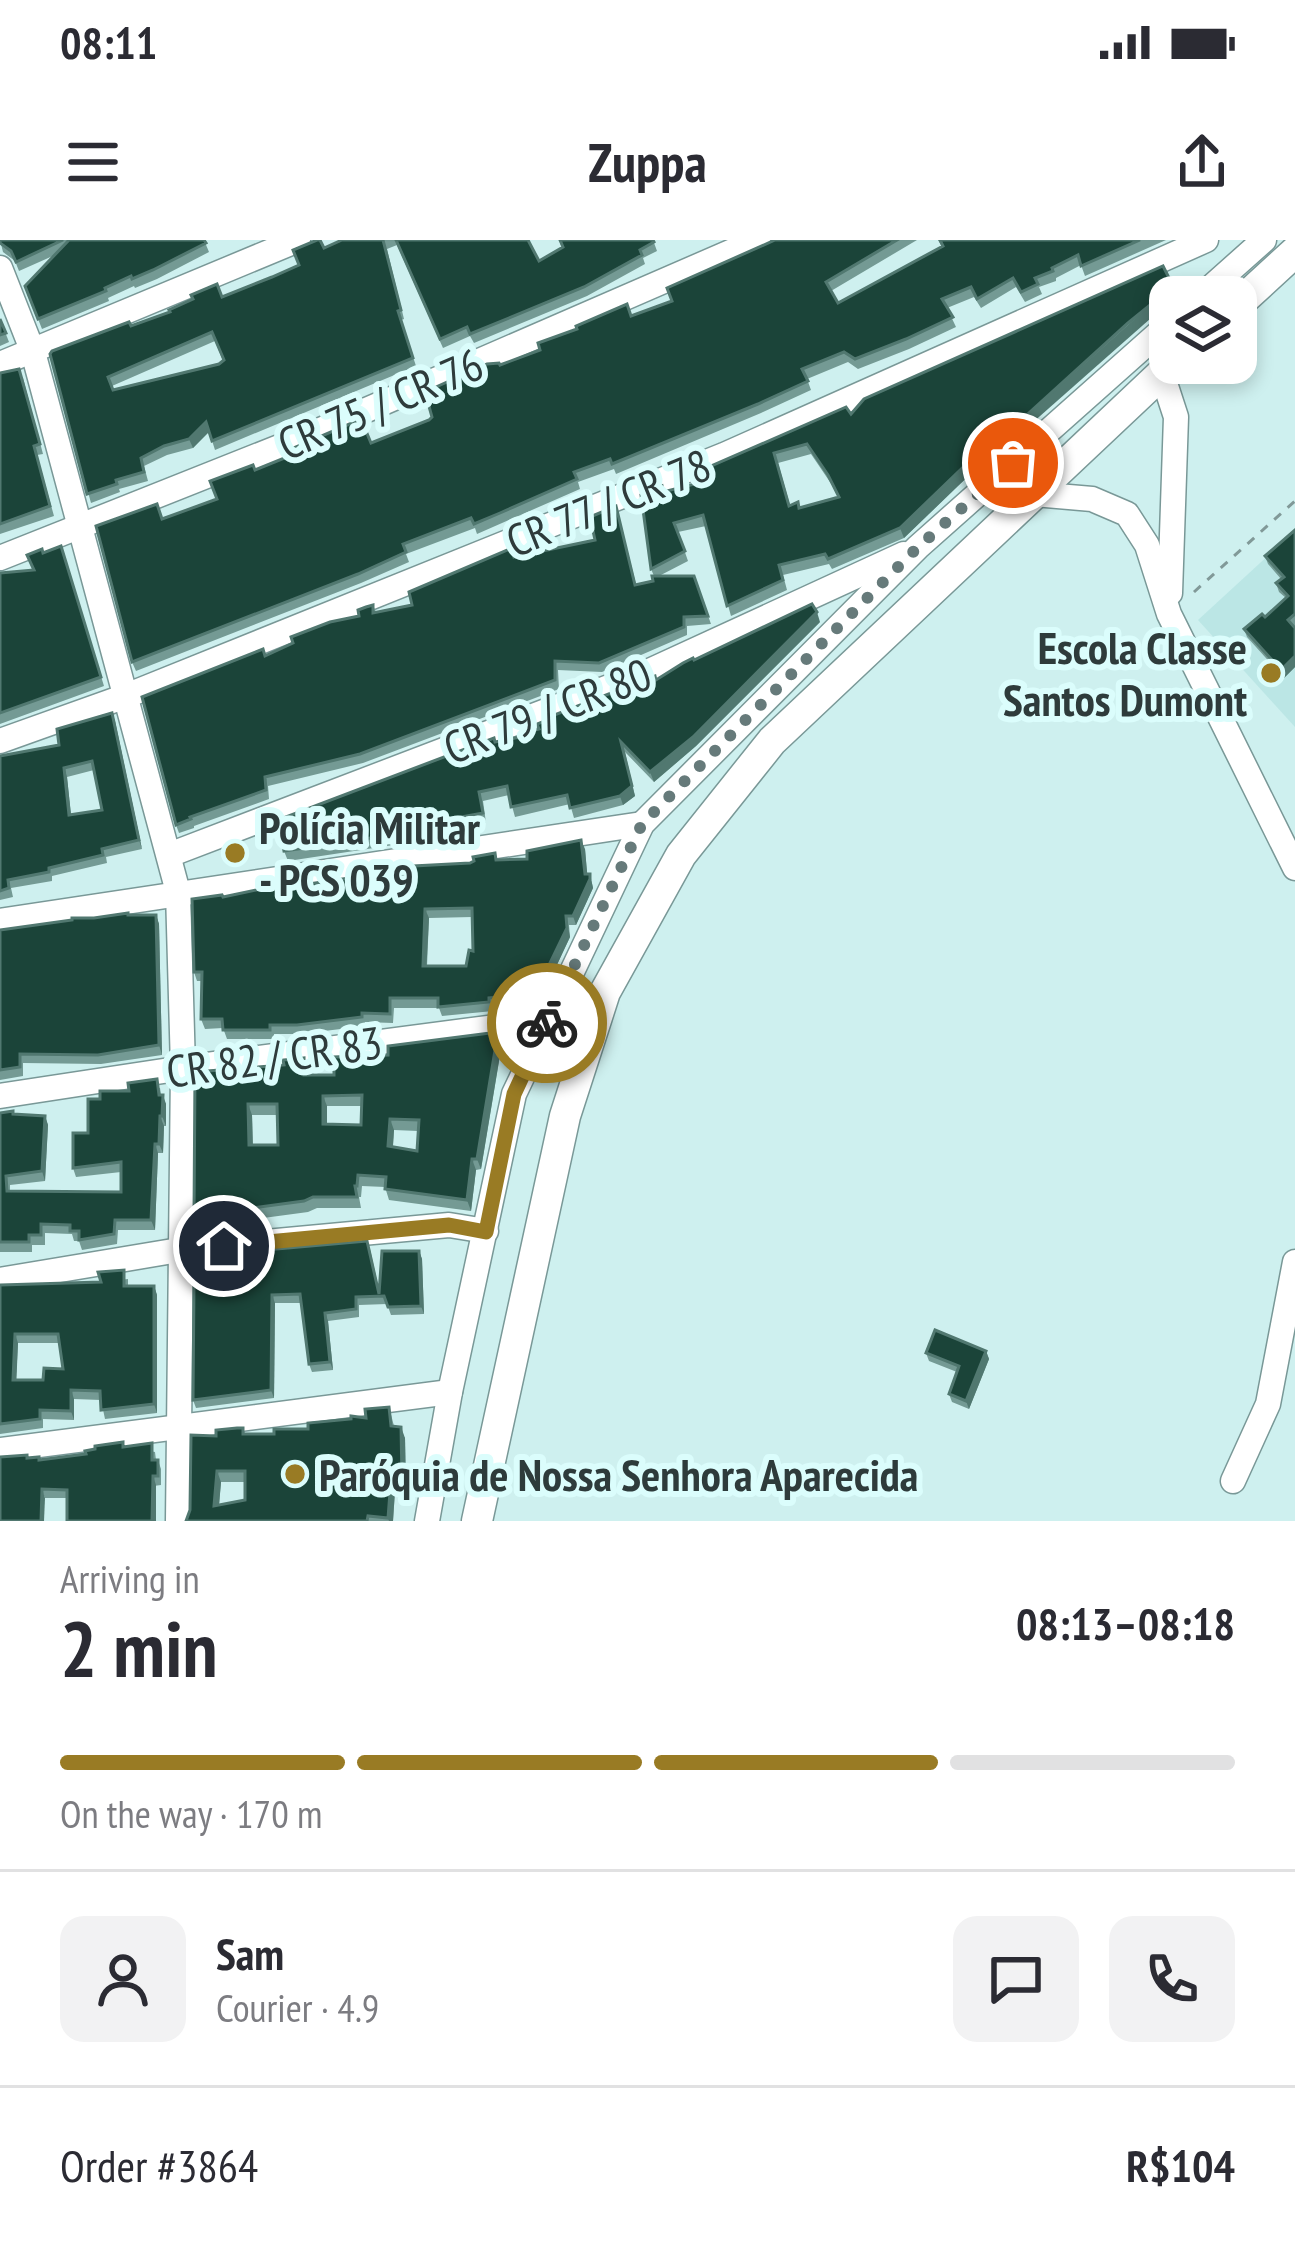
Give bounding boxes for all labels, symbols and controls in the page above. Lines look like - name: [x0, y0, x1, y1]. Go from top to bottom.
- text: 08:11: [60, 13, 157, 71]
- text: Zuppa: [588, 127, 707, 197]
- icon: menu: [60, 129, 126, 195]
- icon: share: [1169, 129, 1235, 195]
- map controls: [1149, 276, 1257, 384]
- button: layers: [1149, 276, 1257, 384]
- street label: CR 75 / CR 76: [269, 334, 491, 472]
- pin: [962, 412, 1064, 514]
- icon: bag: [980, 430, 1046, 496]
- street label: CR 77 / CR 78: [498, 435, 718, 569]
- place label: Escola Classe Santos Dumont: [1003, 618, 1247, 728]
- street label: CR 79 / CR 80: [435, 644, 659, 776]
- marker: Escola Classe Santos Dumont: [1258, 660, 1284, 686]
- place label: Polícia Militar - PCS 039: [259, 798, 481, 908]
- marker: Polícia Militar - PCS 039: [222, 840, 248, 866]
- courier: [487, 963, 607, 1083]
- icon: bike: [514, 990, 580, 1056]
- street label: CR 82 / CR 83: [163, 1012, 385, 1100]
- pin: [173, 1195, 275, 1297]
- icon: home: [191, 1213, 257, 1279]
- place label: Paróquia de Nossa Senhora Aparecida: [319, 1445, 918, 1503]
- marker: Paróquia de Nossa Senhora Aparecida: [282, 1461, 308, 1487]
- text: Arriving in: [60, 1553, 200, 1604]
- text: 08:13–08:18: [1016, 1594, 1235, 1652]
- text: 2 min: [60, 1598, 218, 1699]
- text: On the way · 170 m: [60, 1788, 322, 1839]
- button: person: [60, 1916, 186, 2042]
- button: chat: [953, 1916, 1079, 2042]
- button: phone: [1109, 1916, 1235, 2042]
- text: Sam: [216, 1924, 284, 1982]
- text: Courier · 4.9: [216, 1982, 379, 2033]
- text: Order #3864: [60, 2136, 258, 2194]
- text: R$104: [1126, 2136, 1235, 2194]

